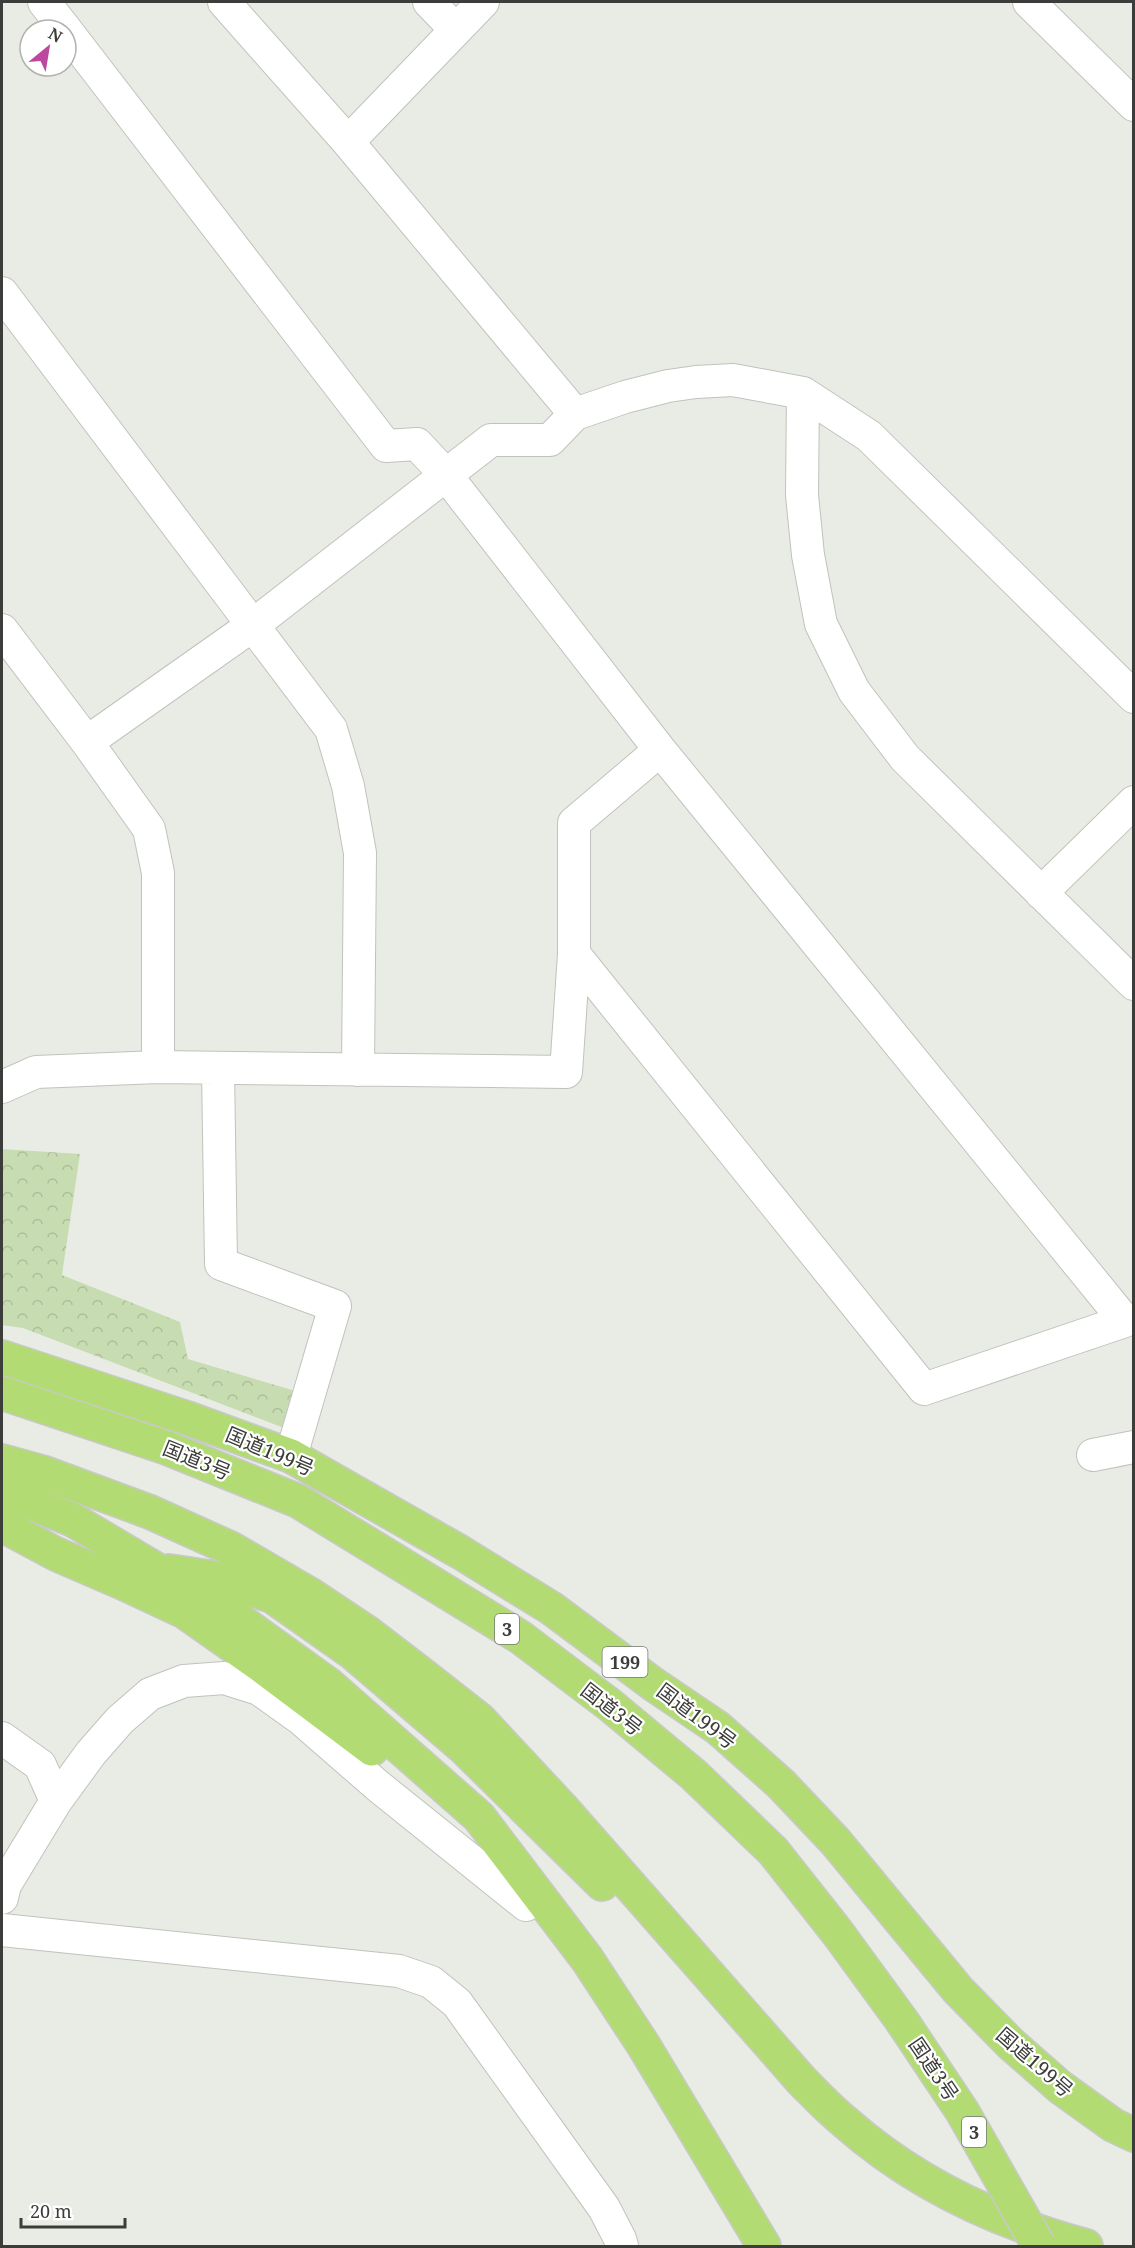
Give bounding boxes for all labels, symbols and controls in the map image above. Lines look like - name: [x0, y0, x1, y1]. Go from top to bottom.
- north arrow: [18, 18, 78, 78]
- text: N: [45, 22, 67, 48]
- street label: 国道199号: [222, 1420, 318, 1482]
- street label: 国道3号: [159, 1434, 235, 1486]
- road number: 3: [495, 1614, 519, 1644]
- road number: 199: [602, 1647, 648, 1677]
- street label: 国道3号: [576, 1676, 648, 1742]
- street label: 国道199号: [652, 1677, 742, 1755]
- street label: 国道199号: [991, 2021, 1079, 2103]
- street label: 国道3号: [903, 2032, 965, 2106]
- road number: 3: [962, 2117, 986, 2147]
- scale bar: [21, 2191, 124, 2229]
- text: 20 m: [30, 2199, 72, 2223]

